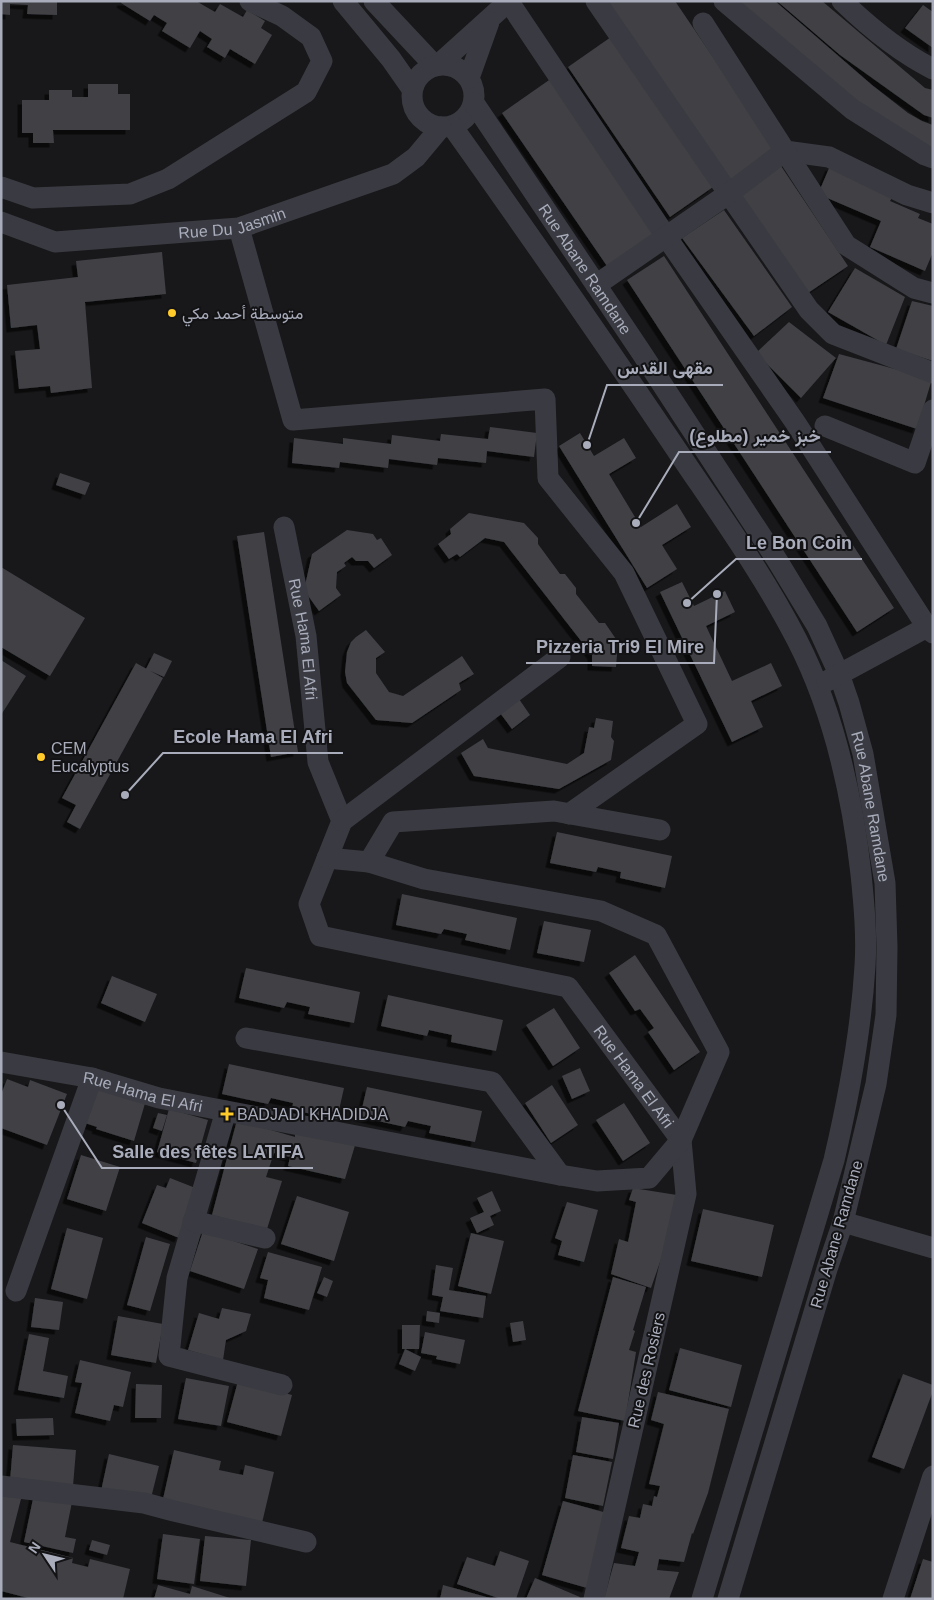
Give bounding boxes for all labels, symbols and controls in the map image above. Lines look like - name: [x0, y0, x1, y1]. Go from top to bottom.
- street label: Rue Abane Ramdane: [535, 201, 635, 338]
- street label: Rue Du Jasmin: [178, 204, 288, 242]
- place label: متوسطة أحمد مكي: [182, 305, 303, 327]
- marker: متوسطة أحمد مكي: [166, 307, 178, 319]
- callout: مقهى القدس: [607, 352, 723, 385]
- text: مقهى القدس: [617, 358, 713, 379]
- callout: خبز خمير (مطلوع): [679, 419, 831, 452]
- text: خبز خمير (مطلوع): [689, 426, 821, 448]
- callout: Le Bon Coin: [736, 526, 862, 559]
- text: Le Bon Coin: [746, 533, 852, 553]
- street label: Rue Hama El Afri: [286, 577, 320, 701]
- callout: Pizzeria Tri9 El Mire: [526, 630, 714, 663]
- text: Pizzeria Tri9 El Mire: [536, 637, 704, 657]
- callout: Ecole Hama El Afri: [163, 720, 343, 753]
- text: Ecole Hama El Afri: [173, 727, 333, 747]
- street label: Rue Abane Ramdane: [848, 729, 893, 883]
- place label: CEM Eucalyptus: [51, 740, 129, 775]
- marker: CEM Eucalyptus: [35, 751, 47, 763]
- street label: Rue Hama El Afri: [590, 1022, 677, 1131]
- street label: Rue Hama El Afri: [82, 1069, 204, 1115]
- place label: BADJADI KHADIDJA: [237, 1106, 388, 1123]
- marker: BADJADI KHADIDJA: [221, 1108, 233, 1120]
- callout: Salle des fêtes LATIFA: [102, 1135, 313, 1168]
- text: Salle des fêtes LATIFA: [112, 1142, 304, 1162]
- street label: Rue Abane Ramdane: [807, 1158, 866, 1310]
- street label: Rue des Rosiers: [625, 1311, 668, 1430]
- north arrow: [20, 1530, 70, 1580]
- text: N: [25, 1539, 44, 1556]

